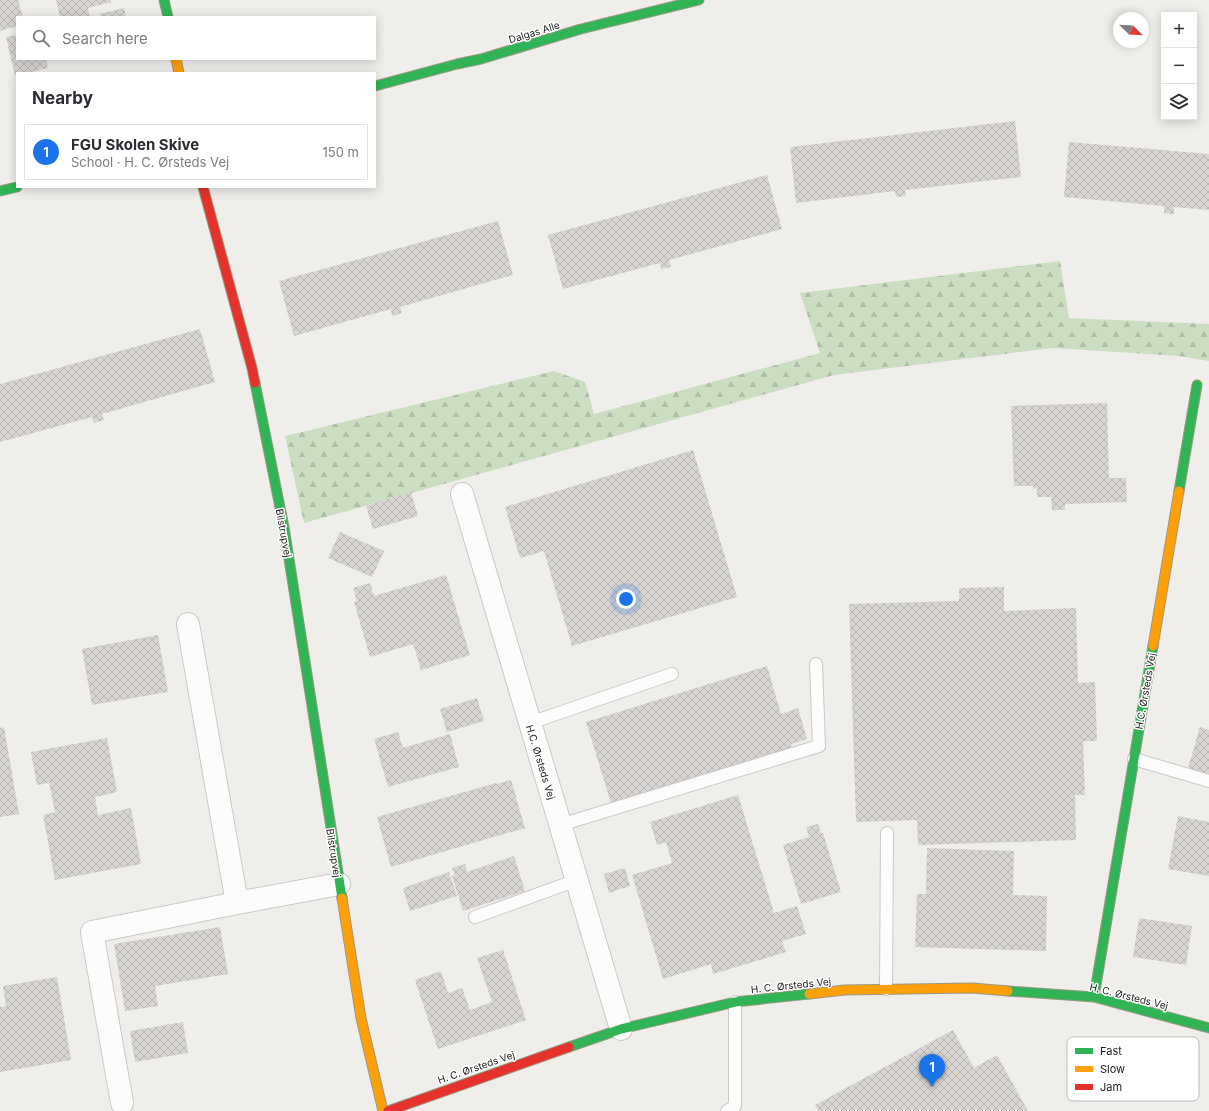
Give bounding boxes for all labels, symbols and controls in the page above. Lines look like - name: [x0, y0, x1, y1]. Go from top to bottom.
- north arrow: [1113, 12, 1149, 48]
- map controls: [1161, 12, 1197, 120]
- button: +: [1161, 12, 1197, 48]
- search box: [16, 16, 376, 60]
- street label: Dalgas Alle: [507, 19, 561, 45]
- icon: search: [30, 27, 52, 49]
- text: Search here: [62, 29, 148, 48]
- button: −: [1161, 48, 1197, 84]
- button: layers: [1161, 84, 1197, 120]
- text: Nearby: [32, 88, 93, 108]
- text: FGU Skolen Skive: [71, 135, 199, 154]
- text: 1: [43, 144, 49, 160]
- text: 150 m: [323, 144, 359, 160]
- text: School · H. C. Ørsteds Vej: [71, 154, 229, 170]
- street label: Bilstrupvej: [274, 508, 294, 558]
- your location: [616, 589, 636, 609]
- street label: H.C. Ørsteds Vej: [1132, 652, 1158, 730]
- street label: H.C. Ørsteds Vej: [524, 723, 558, 801]
- street label: Bilstrupvej: [324, 828, 344, 878]
- street label: H. C. Ørsteds Vej: [750, 975, 832, 995]
- street label: H. C. Ørsteds Vej: [1088, 980, 1170, 1012]
- legend: [1067, 1037, 1199, 1101]
- text: Fast: [1100, 1044, 1122, 1058]
- street label: H. C. Ørsteds Vej: [436, 1048, 516, 1086]
- pin: 1: [919, 1054, 945, 1087]
- text: Slow: [1100, 1062, 1125, 1076]
- text: Jam: [1100, 1080, 1122, 1094]

